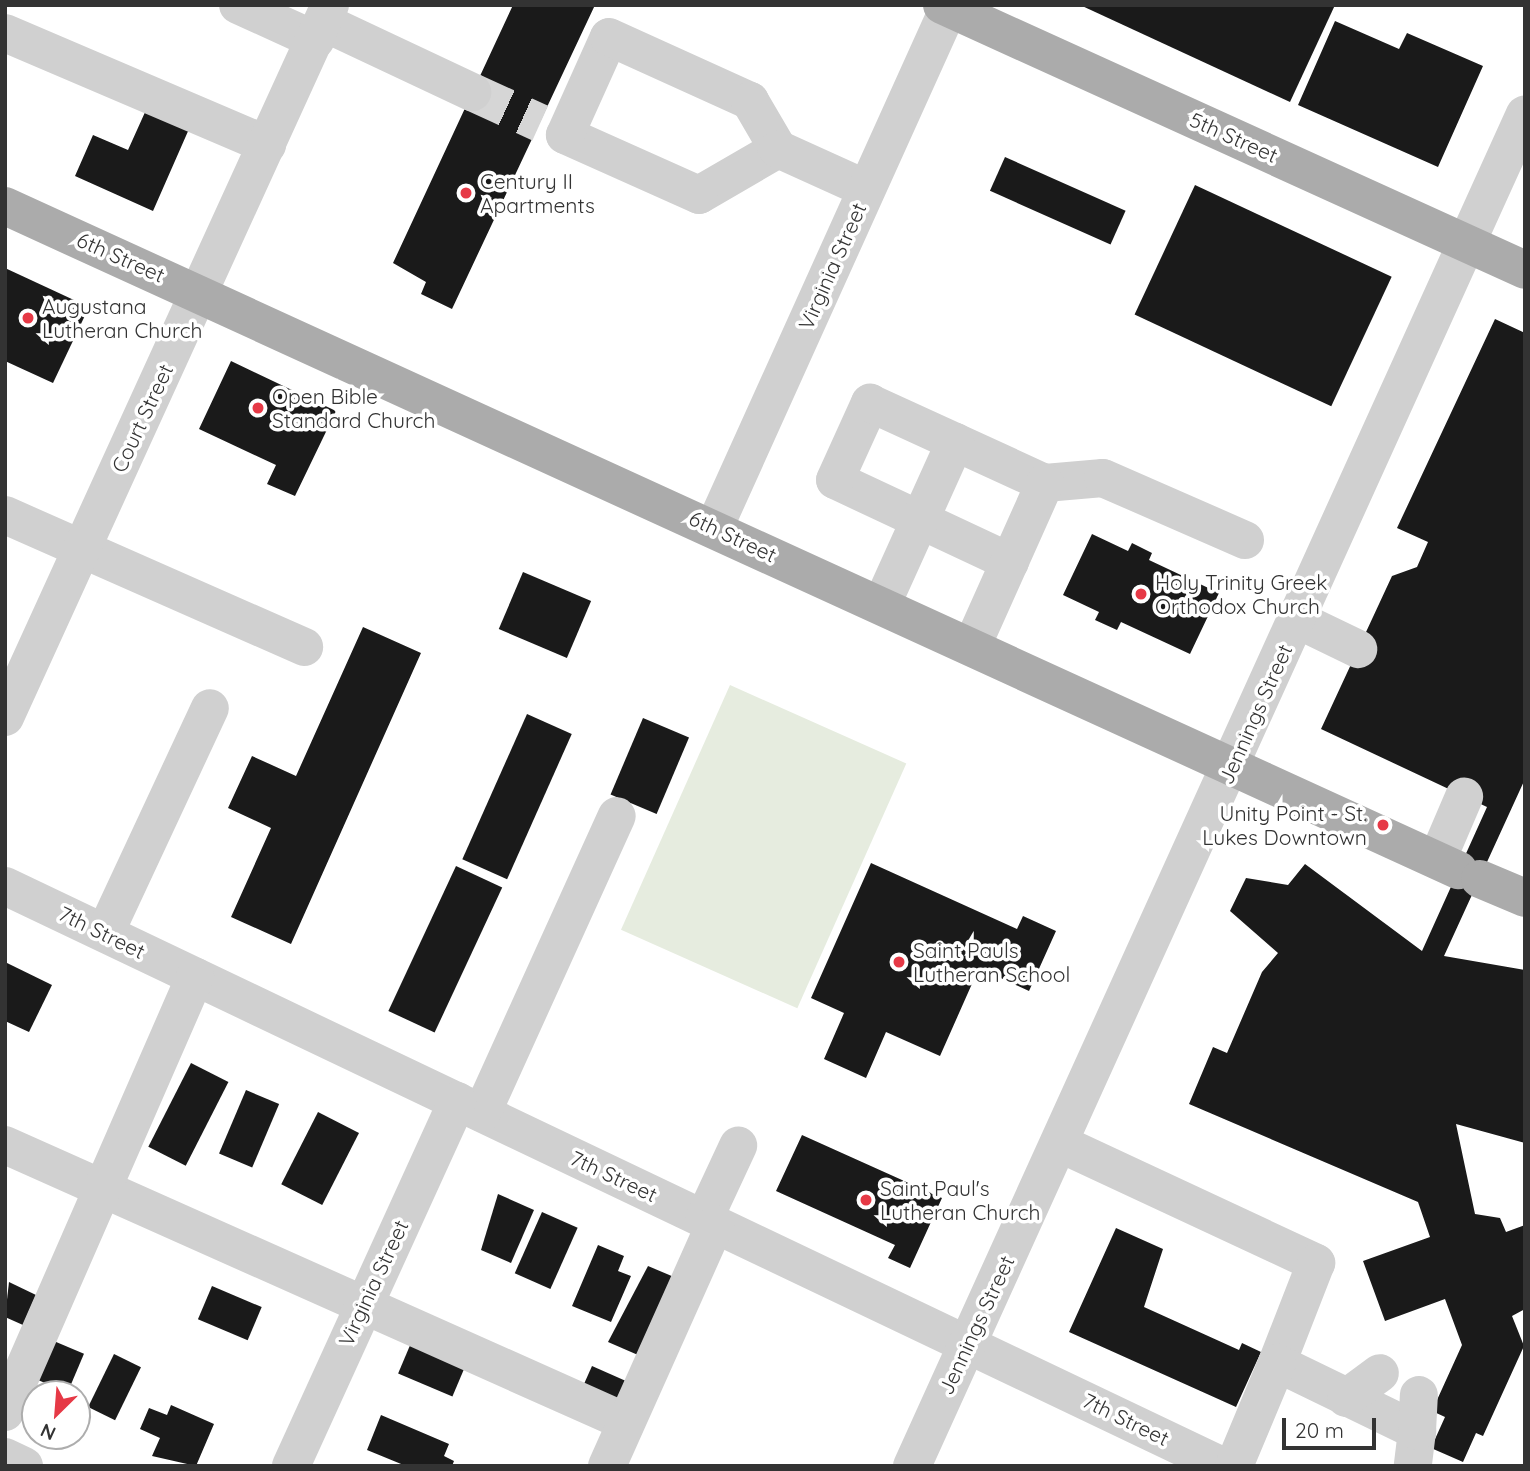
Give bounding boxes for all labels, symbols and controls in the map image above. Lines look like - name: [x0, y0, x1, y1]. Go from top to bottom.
- street label: 5th Street: [1186, 106, 1282, 168]
- place label: Century II Apartments: [480, 168, 595, 218]
- marker: Century II Apartments: [458, 185, 474, 201]
- street label: Virginia Street: [793, 199, 871, 333]
- street label: 6th Street: [73, 226, 169, 288]
- place label: Augustana Lutheran Church: [42, 293, 202, 343]
- marker: Augustana Lutheran Church: [20, 310, 36, 326]
- street label: Court Street: [106, 360, 178, 476]
- place label: Open Bible Standard Church: [272, 383, 435, 433]
- marker: Open Bible Standard Church: [250, 400, 266, 416]
- street label: 6th Street: [685, 505, 781, 567]
- place label: Holy Trinity Greek Orthodox Church: [1155, 569, 1328, 619]
- marker: Holy Trinity Greek Orthodox Church: [1133, 586, 1149, 602]
- street label: Jennings Street: [1213, 640, 1297, 788]
- place label: Unity Point - St. Lukes Downtown: [1202, 800, 1367, 850]
- marker: Unity Point - St. Lukes Downtown: [1373, 815, 1393, 835]
- street label: 7th Street: [55, 900, 149, 964]
- place label: Saint Pauls Lutheran School: [913, 937, 1070, 987]
- marker: Saint Pauls Lutheran School: [891, 954, 907, 970]
- street label: 7th Street: [567, 1145, 661, 1207]
- place label: Saint Paul's Lutheran Church: [880, 1175, 1040, 1225]
- marker: Saint Paul's Lutheran Church: [858, 1192, 874, 1208]
- street label: Virginia Street: [333, 1216, 413, 1350]
- street label: Jennings Street: [933, 1251, 1019, 1399]
- north arrow: [21, 1380, 91, 1450]
- street label: 7th Street: [1079, 1387, 1173, 1451]
- scale bar: [1285, 1404, 1380, 1448]
- text: 20 m: [1295, 1417, 1344, 1443]
- text: N: [37, 1418, 59, 1446]

